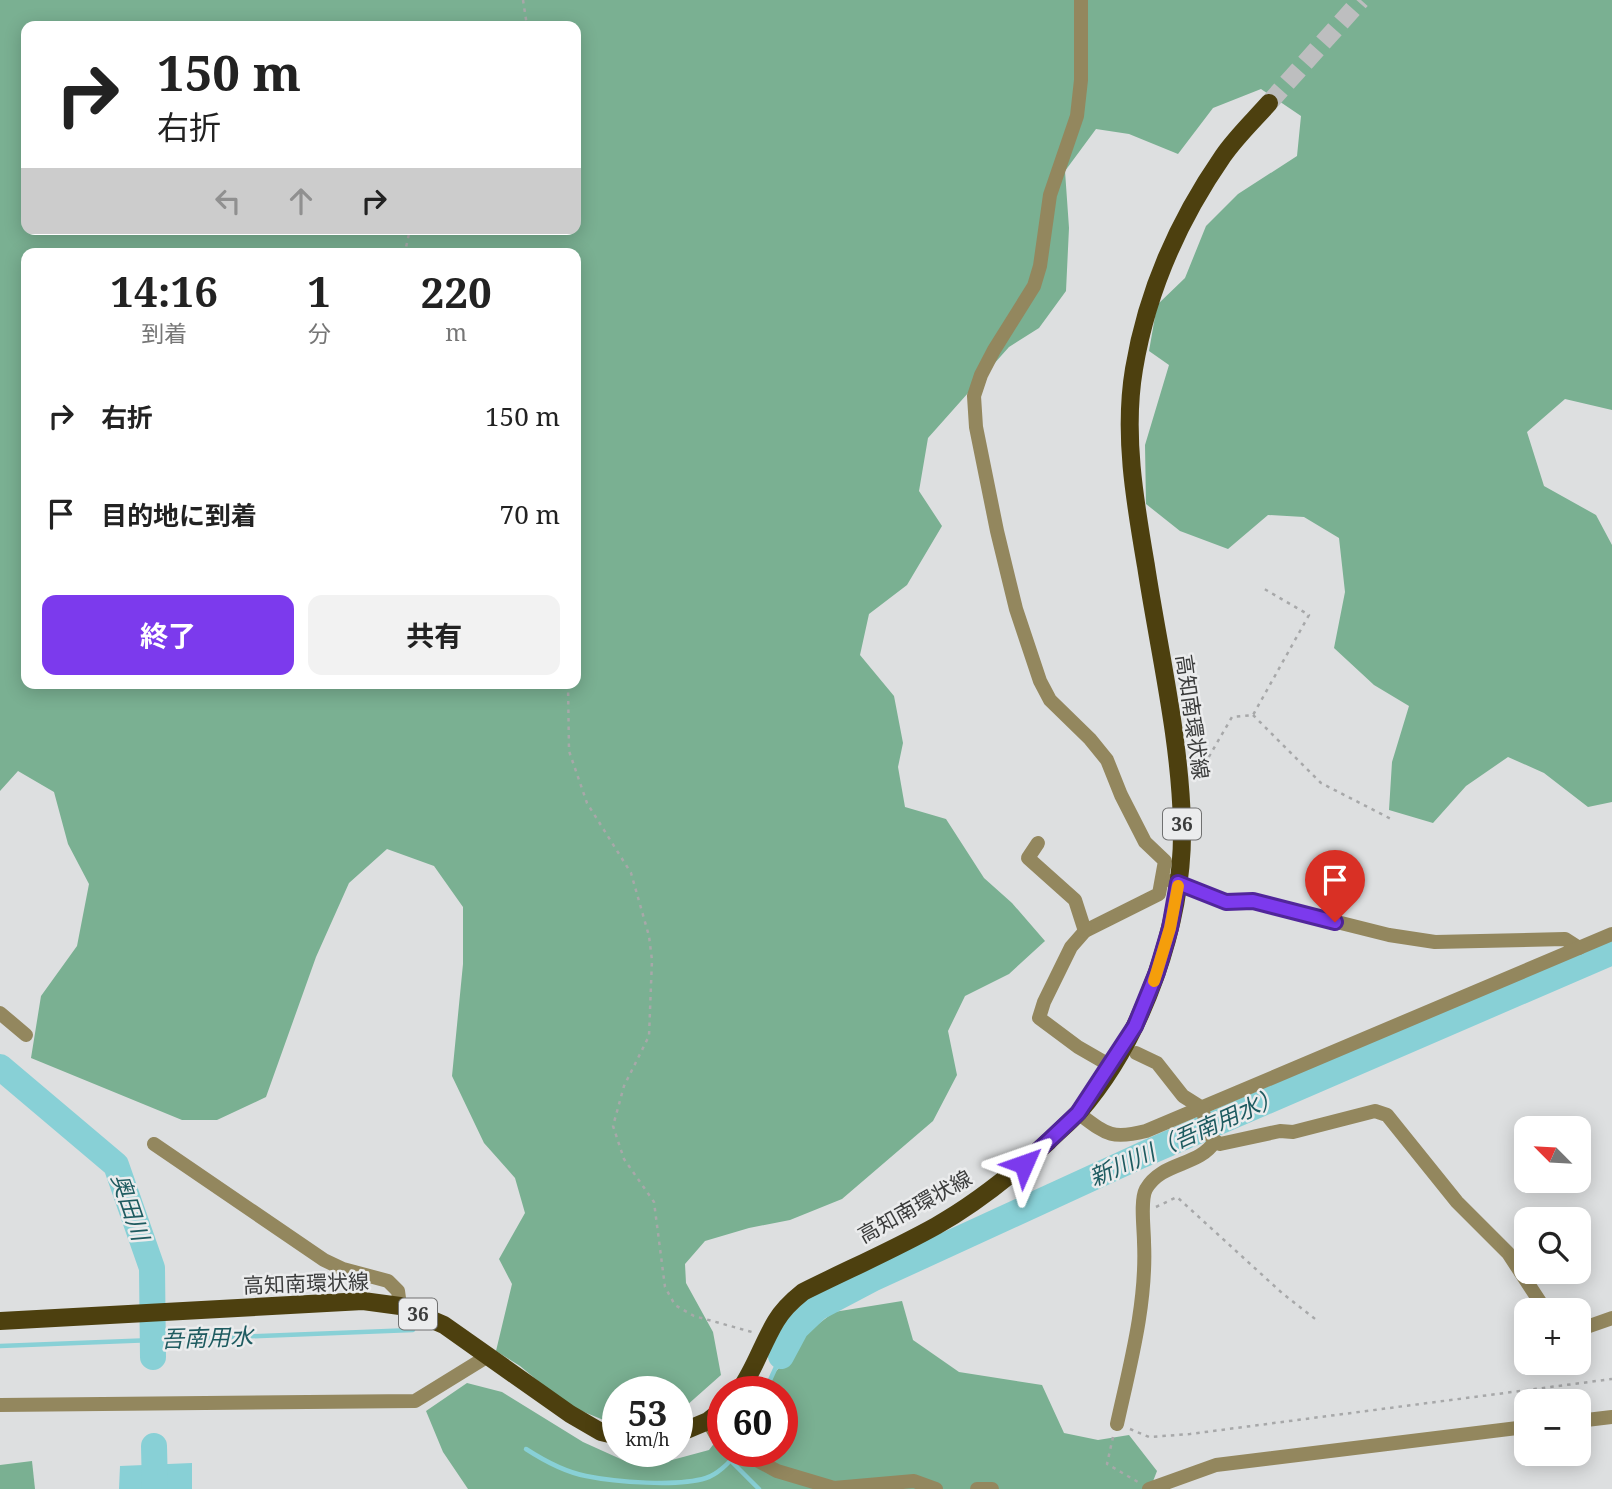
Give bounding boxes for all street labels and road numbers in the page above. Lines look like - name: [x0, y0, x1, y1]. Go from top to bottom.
- street label: 高知南環状線: [1170, 653, 1216, 781]
- road number: 36: [1163, 808, 1201, 839]
- street label: 高知南環状線: [853, 1163, 976, 1249]
- street label: 高知南環状線: [243, 1267, 369, 1299]
- road number: 36: [399, 1298, 437, 1330]

